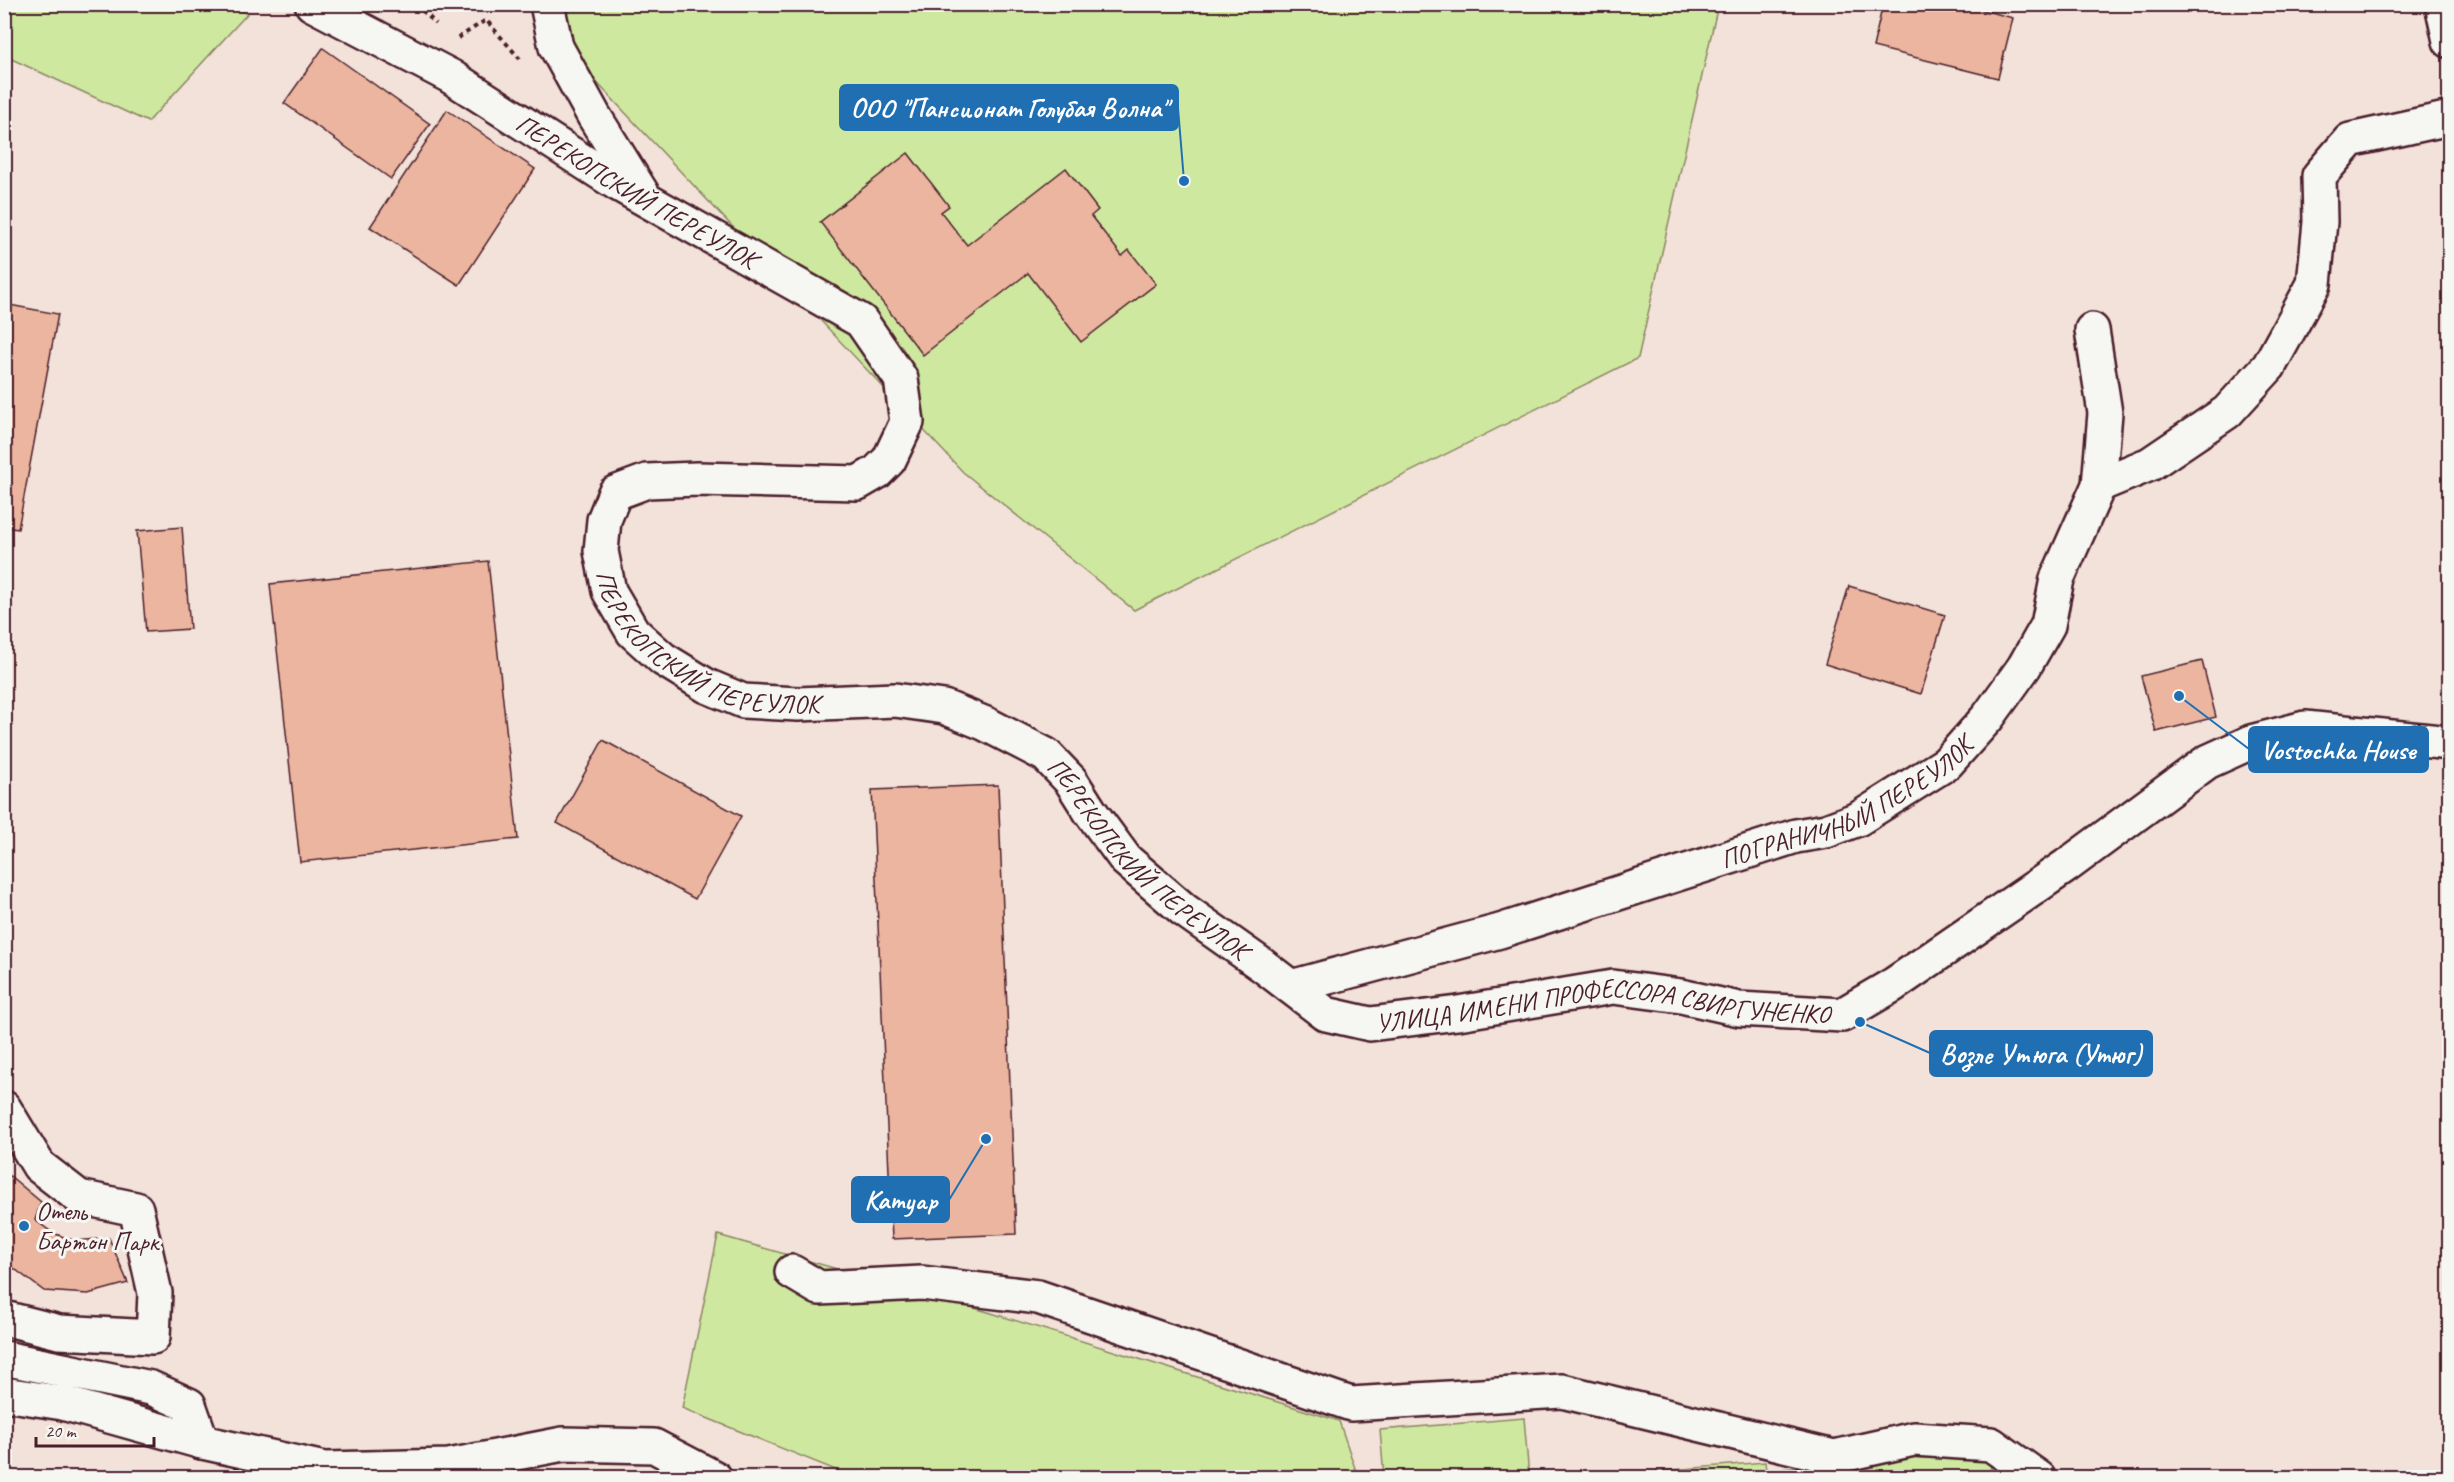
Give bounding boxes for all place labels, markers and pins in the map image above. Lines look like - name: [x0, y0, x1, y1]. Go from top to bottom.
- callout: ООО "Пансионат Голубая Волна": [840, 85, 1178, 130]
- callout: Vostochka House: [2249, 727, 2428, 772]
- callout: Возле Утюга (Утюг): [1930, 1031, 2152, 1076]
- callout: Катуар: [852, 1177, 949, 1222]
- place label: Отель Бартон Парк: [36, 1195, 161, 1258]
- marker: Отель Бартон Парк: [17, 1219, 31, 1233]

